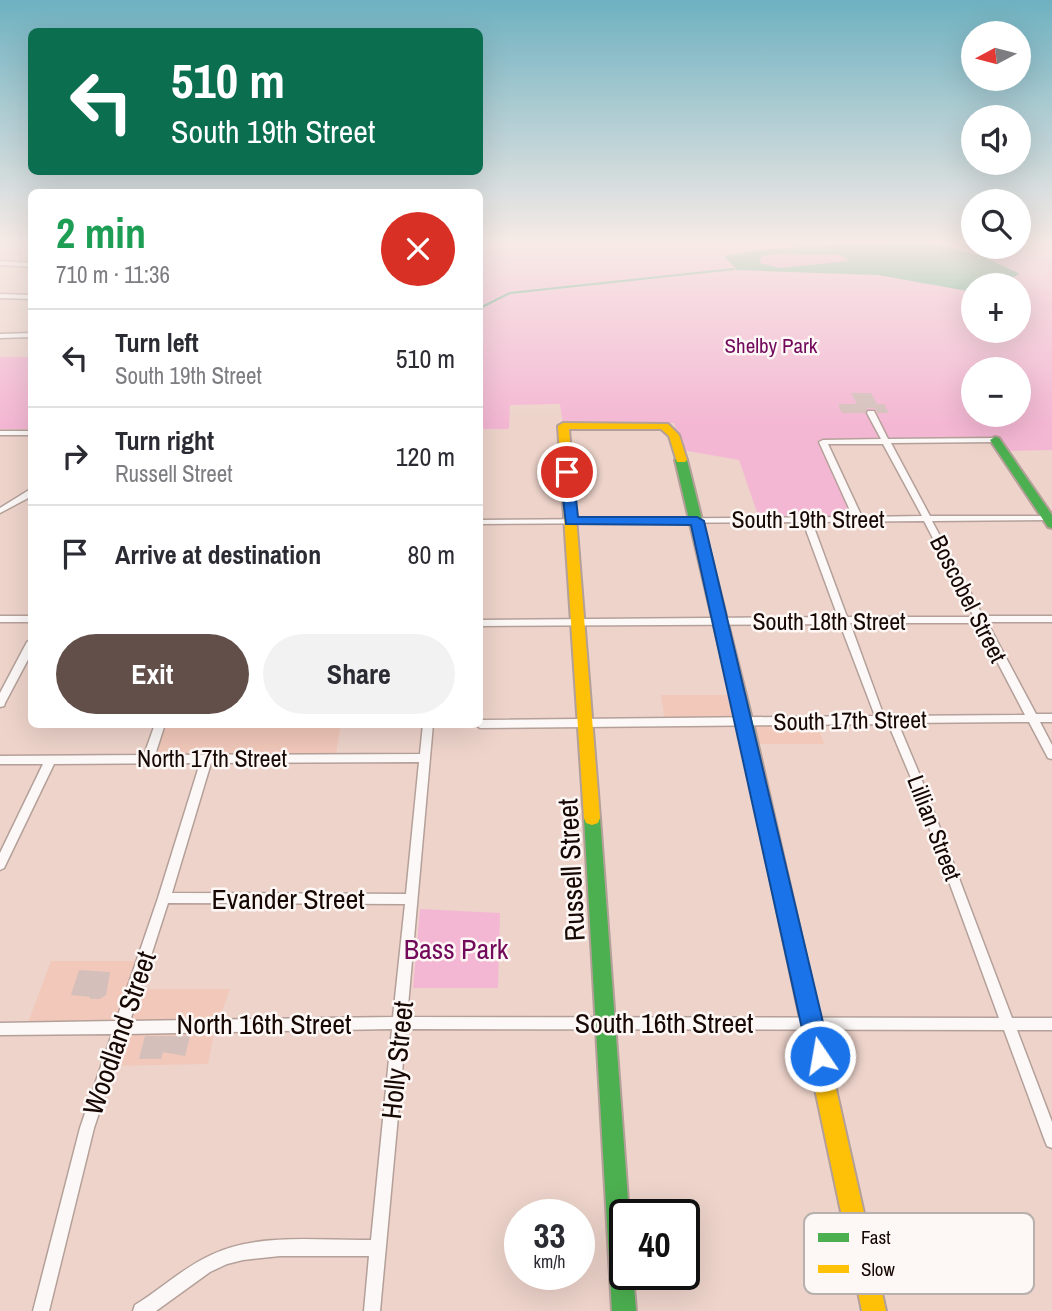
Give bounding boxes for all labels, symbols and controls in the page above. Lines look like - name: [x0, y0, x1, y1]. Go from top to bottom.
- north arrow: [961, 21, 1031, 91]
- map controls: [961, 21, 1031, 427]
- text: 510 m: [171, 47, 285, 113]
- icon: left: [56, 56, 147, 147]
- button: sound: [961, 105, 1031, 175]
- text: South 19th Street: [171, 110, 375, 153]
- button: search: [961, 189, 1031, 259]
- text: 2 min: [56, 205, 146, 261]
- button: close: [381, 212, 455, 286]
- text: 710 m · 11:36: [56, 259, 170, 290]
- button: +: [961, 273, 1031, 343]
- text: Turn left: [115, 325, 199, 360]
- park label: Shelby Park: [725, 331, 818, 360]
- icon: left: [56, 339, 94, 377]
- text: 510 m: [396, 341, 455, 376]
- button: −: [961, 357, 1031, 427]
- text: South 19th Street: [115, 360, 262, 391]
- text: Turn right: [115, 423, 214, 458]
- icon: right: [56, 437, 94, 475]
- text: 120 m: [396, 439, 455, 474]
- pin: [537, 442, 597, 502]
- icon: arrive: [548, 453, 586, 491]
- text: Russell Street: [115, 458, 232, 489]
- street label: South 19th Street: [731, 503, 885, 535]
- street label: Boscobel Street: [923, 529, 1015, 668]
- icon: arrive: [56, 535, 94, 573]
- text: Arrive at destination: [115, 537, 321, 572]
- text: 80 m: [408, 537, 455, 572]
- street label: South 18th Street: [752, 605, 906, 637]
- button: Exit: [56, 634, 249, 714]
- button: Share: [263, 634, 455, 714]
- street label: South 17th Street: [773, 703, 927, 737]
- street label: North 17th Street: [137, 742, 287, 774]
- street label: Lillian Street: [900, 770, 970, 885]
- street label: Russell Street: [548, 798, 594, 942]
- street label: Evander Street: [211, 880, 365, 918]
- park label: Bass Park: [404, 930, 509, 968]
- street label: Woodland Street: [73, 946, 165, 1120]
- street label: Holly Street: [372, 999, 422, 1121]
- street label: South 16th Street: [575, 1004, 753, 1042]
- street label: North 16th Street: [177, 1005, 351, 1043]
- position arrow: [783, 1019, 857, 1093]
- speed limit sign: 40: [609, 1199, 700, 1290]
- text: 33: [534, 1212, 565, 1259]
- legend: [804, 1213, 1034, 1294]
- text: Fast: [861, 1224, 891, 1250]
- text: km/h: [534, 1249, 566, 1274]
- text: Slow: [861, 1256, 896, 1282]

